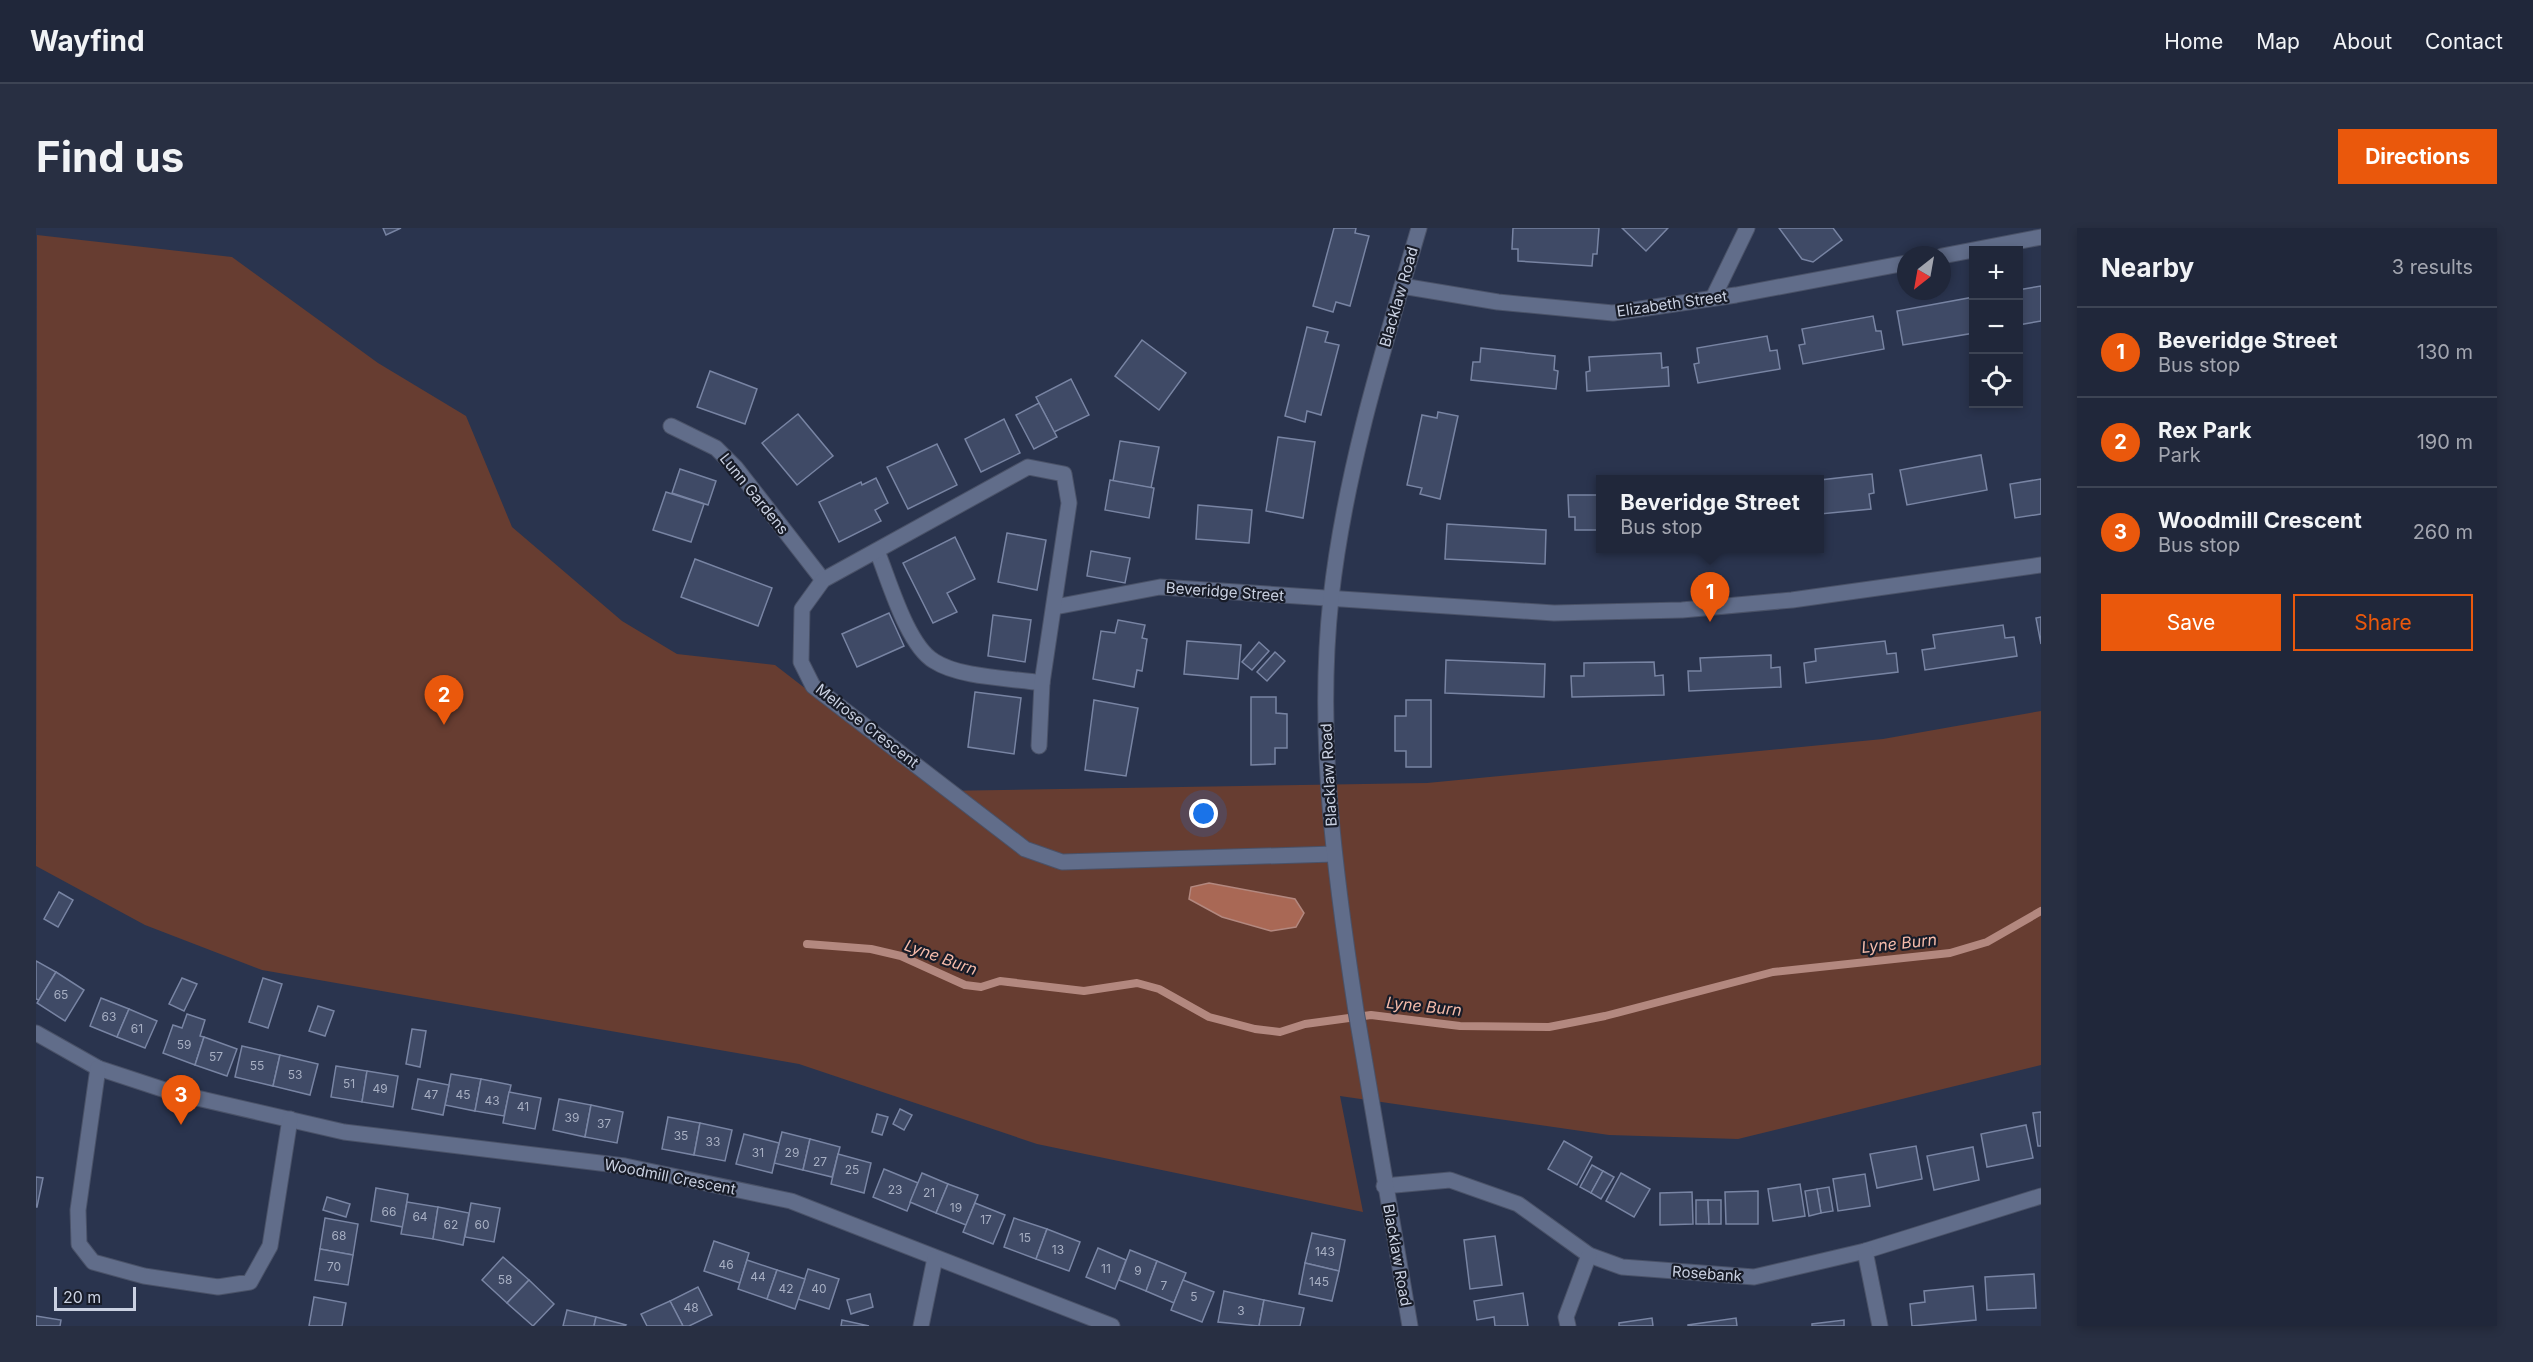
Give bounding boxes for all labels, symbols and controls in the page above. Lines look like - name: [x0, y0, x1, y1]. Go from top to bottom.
- text: Wayfind: [30, 24, 145, 58]
- text: Home: [2164, 29, 2223, 54]
- text: Map: [2256, 29, 2300, 54]
- text: About: [2333, 29, 2392, 54]
- text: Contact: [2425, 29, 2503, 54]
- button: Directions: [2338, 129, 2497, 184]
- text: Find us: [36, 131, 184, 182]
- street label: Blacklaw Road: [1375, 245, 1422, 349]
- north arrow: [1897, 246, 1951, 300]
- map controls: [1969, 246, 2023, 408]
- button: +: [1969, 246, 2023, 300]
- text: Nearby: [2101, 252, 2194, 283]
- text: 3 results: [2392, 255, 2473, 279]
- street label: Elizabeth Street: [1616, 286, 1728, 321]
- button: −: [1969, 300, 2023, 354]
- text: Beveridge Street: [2158, 327, 2337, 353]
- text: 1: [2116, 340, 2125, 364]
- text: 130 m: [2417, 340, 2473, 364]
- text: Bus stop: [2158, 353, 2240, 377]
- button: locate: [1969, 354, 2023, 408]
- text: Rex Park: [2158, 417, 2252, 443]
- text: 2: [2114, 430, 2127, 454]
- text: 190 m: [2417, 430, 2473, 454]
- text: Park: [2158, 443, 2201, 467]
- street label: Lunn Gardens: [716, 449, 793, 538]
- popup: [1596, 475, 1824, 553]
- text: Beveridge Street: [1620, 489, 1800, 515]
- text: Woodmill Crescent: [2158, 507, 2362, 533]
- text: Bus stop: [1620, 515, 1703, 539]
- text: 3: [2114, 520, 2127, 544]
- text: 260 m: [2413, 520, 2473, 544]
- text: Bus stop: [2158, 533, 2240, 557]
- pin: 1: [1690, 572, 1730, 622]
- street label: Beveridge Street: [1165, 578, 1285, 605]
- button: Save: [2101, 594, 2281, 651]
- button: Share: [2293, 594, 2473, 651]
- pin: 2: [424, 676, 464, 725]
- street label: Melrose Crescent: [812, 680, 923, 772]
- street label: Blacklaw Road: [1316, 723, 1341, 827]
- your location: [1189, 799, 1218, 828]
- water label: Lyne Burn: [1860, 929, 1938, 957]
- water label: Lyne Burn: [902, 935, 980, 979]
- house number: 65: [54, 987, 68, 1002]
- water label: Lyne Burn: [1385, 992, 1463, 1020]
- house number: 63: [102, 1009, 116, 1024]
- house number: 61: [131, 1021, 143, 1036]
- house number: 59: [177, 1037, 191, 1052]
- house number: 57: [209, 1049, 223, 1064]
- house number: 55: [250, 1058, 264, 1073]
- house number: 53: [288, 1067, 302, 1082]
- pin: 3: [162, 1076, 200, 1125]
- house number: 51: [343, 1076, 355, 1091]
- house number: 49: [372, 1081, 388, 1096]
- house number: 47: [424, 1087, 438, 1102]
- house number: 45: [455, 1087, 471, 1102]
- house number: 43: [484, 1093, 500, 1108]
- house number: 41: [517, 1099, 529, 1114]
- house number: 39: [565, 1110, 579, 1125]
- house number: 37: [597, 1116, 611, 1131]
- house number: 35: [674, 1128, 688, 1143]
- house number: 33: [706, 1134, 720, 1149]
- house number: 31: [752, 1145, 764, 1160]
- house number: 29: [785, 1145, 799, 1160]
- street label: Woodmill Crescent: [603, 1154, 738, 1199]
- house number: 27: [813, 1154, 827, 1169]
- house number: 25: [845, 1162, 859, 1177]
- house number: 23: [888, 1182, 902, 1197]
- house number: 21: [923, 1185, 935, 1200]
- house number: 19: [950, 1200, 962, 1215]
- street label: Blacklaw Road: [1379, 1202, 1416, 1307]
- house number: 66: [382, 1204, 396, 1219]
- house number: 64: [412, 1209, 428, 1224]
- house number: 17: [980, 1212, 992, 1227]
- house number: 62: [444, 1217, 458, 1232]
- house number: 60: [474, 1217, 490, 1232]
- house number: 68: [332, 1228, 346, 1243]
- house number: 15: [1019, 1230, 1031, 1245]
- house number: 13: [1052, 1242, 1064, 1257]
- house number: 143: [1315, 1244, 1335, 1259]
- house number: 46: [718, 1257, 734, 1272]
- house number: 70: [327, 1259, 341, 1274]
- house number: 11: [1101, 1261, 1111, 1276]
- street label: Rosebank: [1671, 1262, 1743, 1285]
- house number: 9: [1134, 1263, 1142, 1278]
- house number: 44: [750, 1269, 766, 1284]
- house number: 58: [498, 1272, 512, 1287]
- house number: 145: [1309, 1274, 1329, 1289]
- house number: 7: [1161, 1278, 1168, 1293]
- house number: 42: [778, 1281, 794, 1296]
- house number: 40: [811, 1281, 827, 1296]
- scale bar: [54, 1284, 136, 1312]
- text: 20 m: [63, 1287, 101, 1307]
- house number: 5: [1190, 1289, 1198, 1304]
- house number: 48: [683, 1300, 699, 1315]
- house number: 3: [1237, 1303, 1245, 1318]

